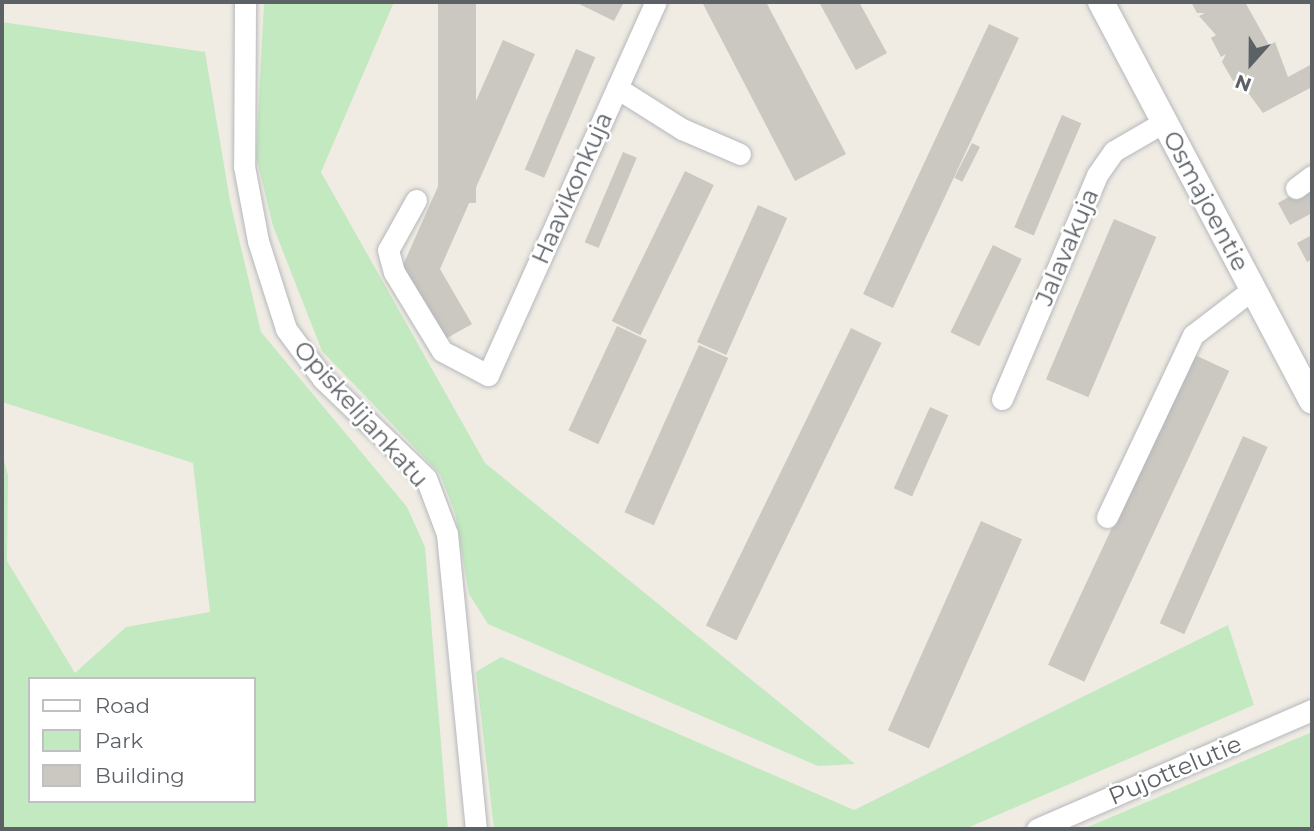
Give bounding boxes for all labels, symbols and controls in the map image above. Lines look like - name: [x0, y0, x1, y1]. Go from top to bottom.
- north arrow: [1216, 28, 1286, 98]
- text: N: [1232, 70, 1255, 97]
- street label: Haavikonkuja: [526, 108, 618, 268]
- street label: Osmajoentie: [1157, 126, 1255, 276]
- street label: Jalavakuja: [1029, 184, 1105, 310]
- street label: Opiskelijankatu: [288, 335, 434, 493]
- legend: [28, 677, 256, 803]
- text: Road: [95, 693, 150, 718]
- text: Park: [95, 728, 143, 753]
- street label: Pujottelutie: [1104, 729, 1246, 811]
- text: Building: [95, 763, 185, 788]

